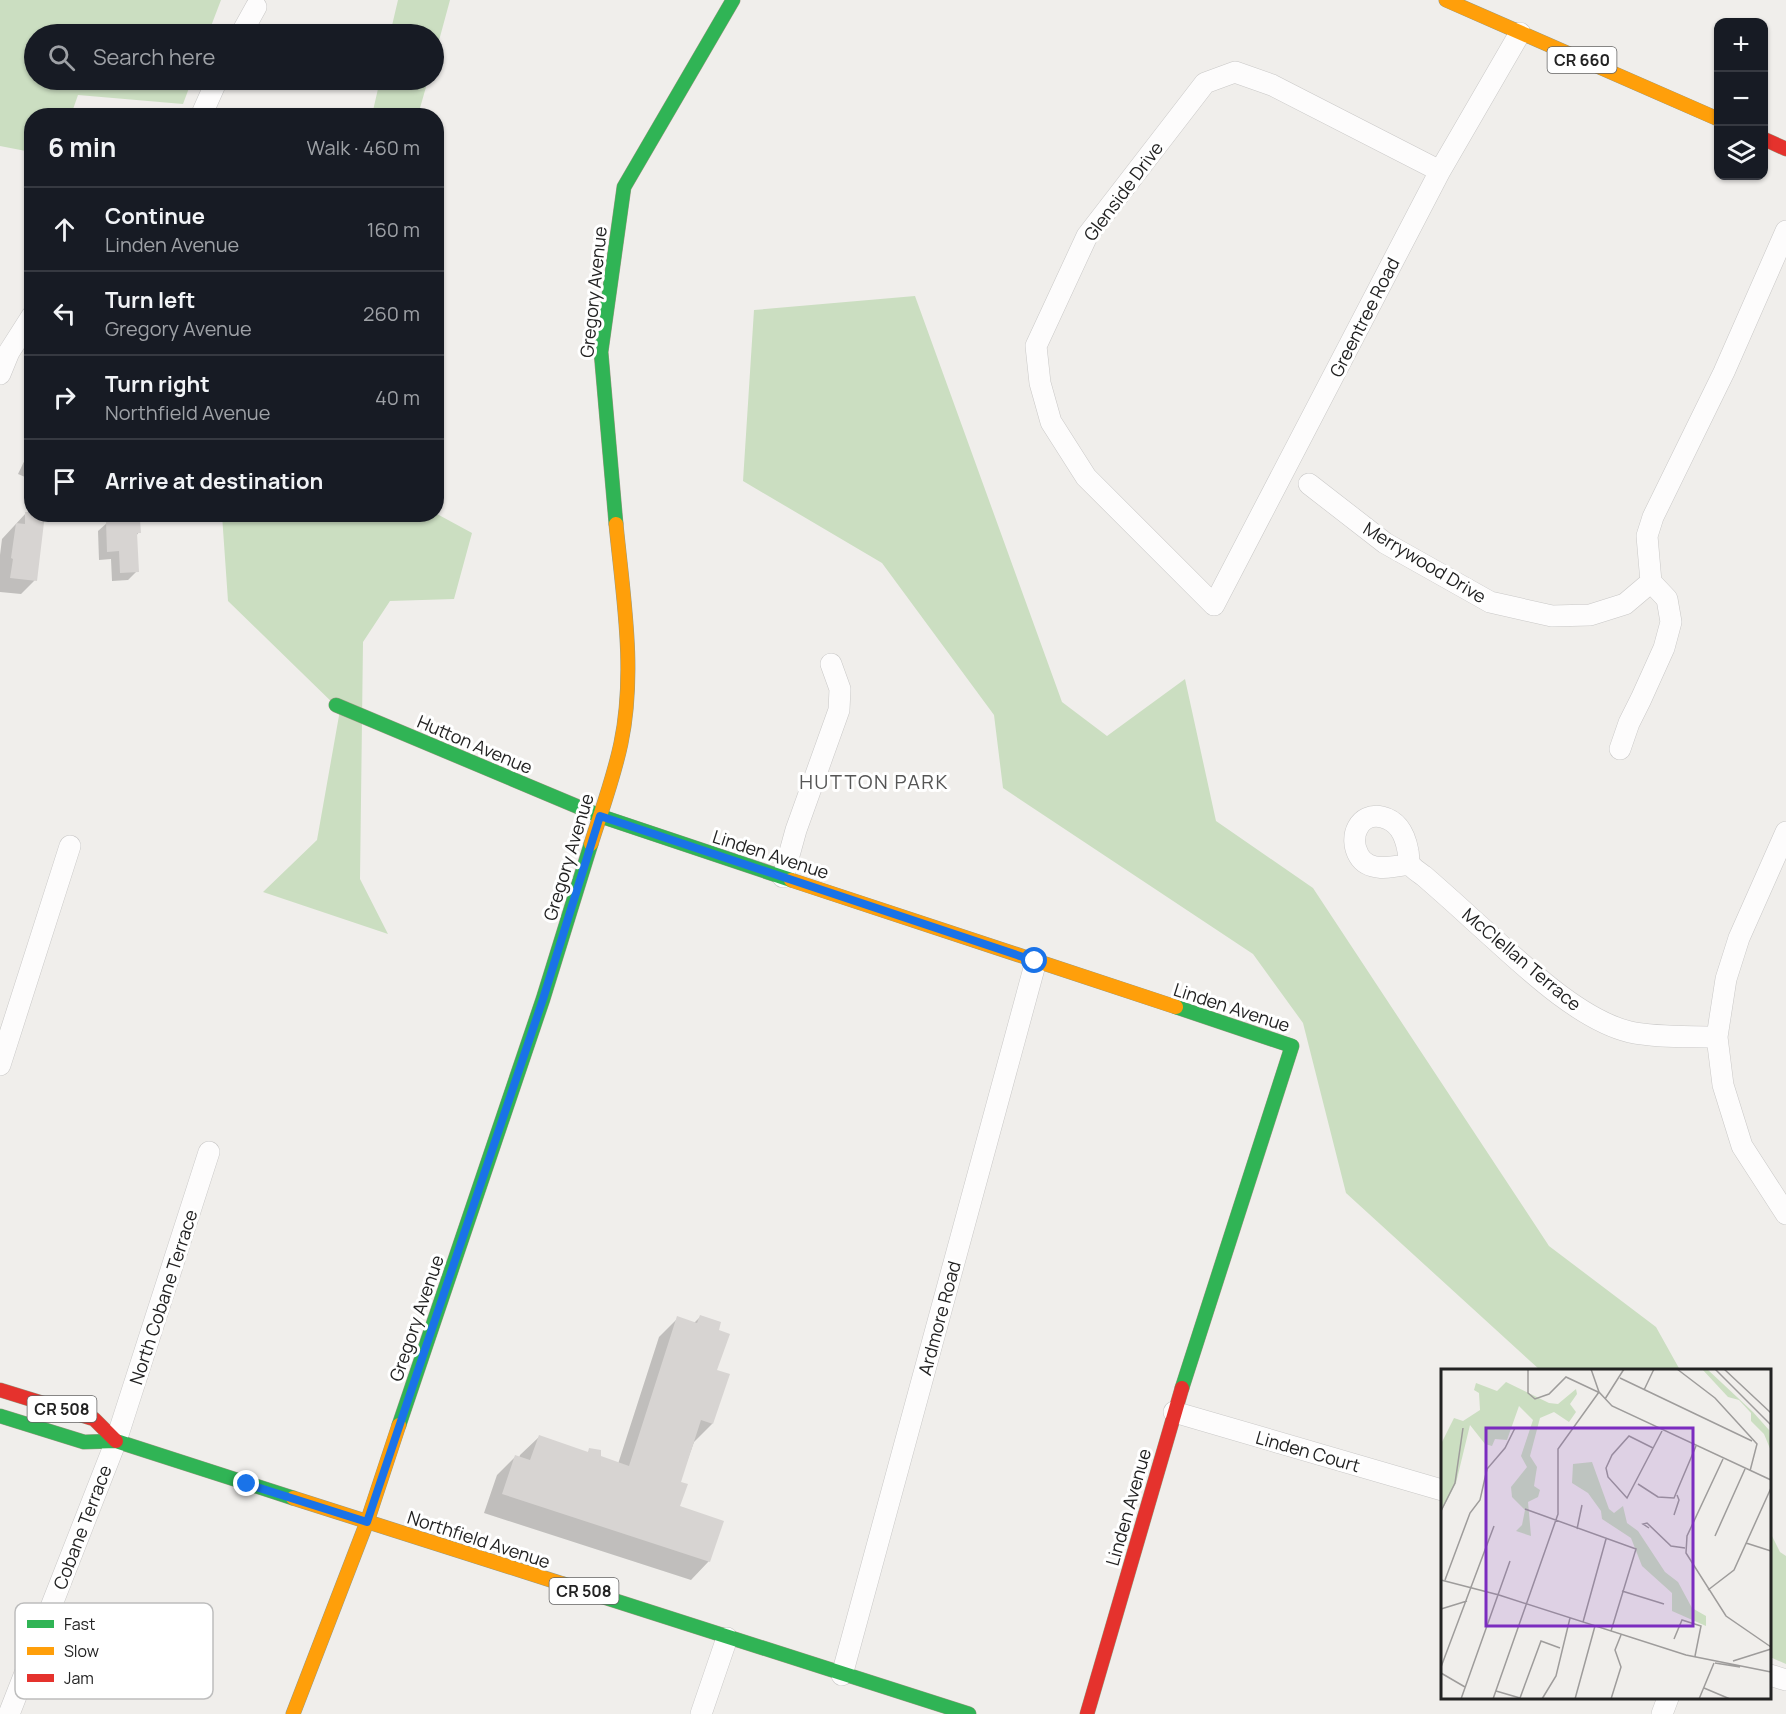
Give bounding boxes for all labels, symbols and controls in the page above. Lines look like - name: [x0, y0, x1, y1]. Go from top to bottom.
- map controls: [1714, 18, 1768, 180]
- button: +: [1714, 18, 1768, 72]
- search box: [24, 24, 444, 90]
- icon: search: [45, 41, 78, 74]
- text: Search here: [93, 42, 215, 72]
- road number: CR 660: [1548, 47, 1616, 73]
- button: −: [1714, 72, 1768, 126]
- button: layers: [1714, 126, 1768, 180]
- text: 6 min: [48, 129, 116, 165]
- text: Walk · 460 m: [307, 134, 420, 161]
- street label: Glenside Drive: [1078, 137, 1168, 245]
- text: Continue: [105, 201, 205, 231]
- icon: ahead: [48, 213, 81, 246]
- text: 160 m: [367, 216, 420, 243]
- street label: Gregory Avenue: [574, 225, 612, 359]
- text: Linden Avenue: [105, 231, 239, 258]
- street label: Greentree Road: [1324, 253, 1404, 381]
- text: Turn left: [105, 285, 195, 315]
- icon: left: [48, 297, 81, 330]
- text: 260 m: [363, 300, 420, 327]
- text: Gregory Avenue: [105, 315, 252, 342]
- text: Turn right: [105, 369, 210, 399]
- icon: right: [48, 381, 81, 414]
- text: 40 m: [375, 384, 420, 411]
- text: Northfield Avenue: [105, 399, 270, 426]
- icon: arrive: [48, 465, 81, 498]
- text: Arrive at destination: [105, 466, 323, 496]
- street label: Merrywood Drive: [1359, 516, 1491, 608]
- street label: Hutton Avenue: [414, 709, 536, 779]
- district label: HUTTON PARK: [799, 768, 949, 795]
- street label: Gregory Avenue: [537, 790, 599, 924]
- street label: Linden Avenue: [710, 824, 832, 884]
- street label: McClellan Terrace: [1458, 902, 1586, 1016]
- route start: [1021, 947, 1047, 973]
- street label: Linden Avenue: [1171, 977, 1293, 1037]
- street label: North Cobane Terrace: [123, 1206, 203, 1388]
- street label: Gregory Avenue: [383, 1252, 449, 1384]
- street label: Ardmore Road: [912, 1258, 966, 1378]
- inset map: [1441, 1369, 1771, 1699]
- road number: CR 508: [28, 1396, 97, 1422]
- street label: Linden Court: [1253, 1425, 1363, 1477]
- street label: Linden Avenue: [1100, 1446, 1156, 1568]
- street label: Cobane Terrace: [47, 1461, 117, 1593]
- route end: [233, 1470, 259, 1496]
- street label: Northfield Avenue: [405, 1505, 553, 1573]
- road number: CR 508: [550, 1578, 618, 1604]
- legend: [15, 1603, 213, 1699]
- text: Fast: [64, 1613, 95, 1635]
- text: Slow: [64, 1640, 99, 1662]
- text: Jam: [64, 1667, 94, 1689]

